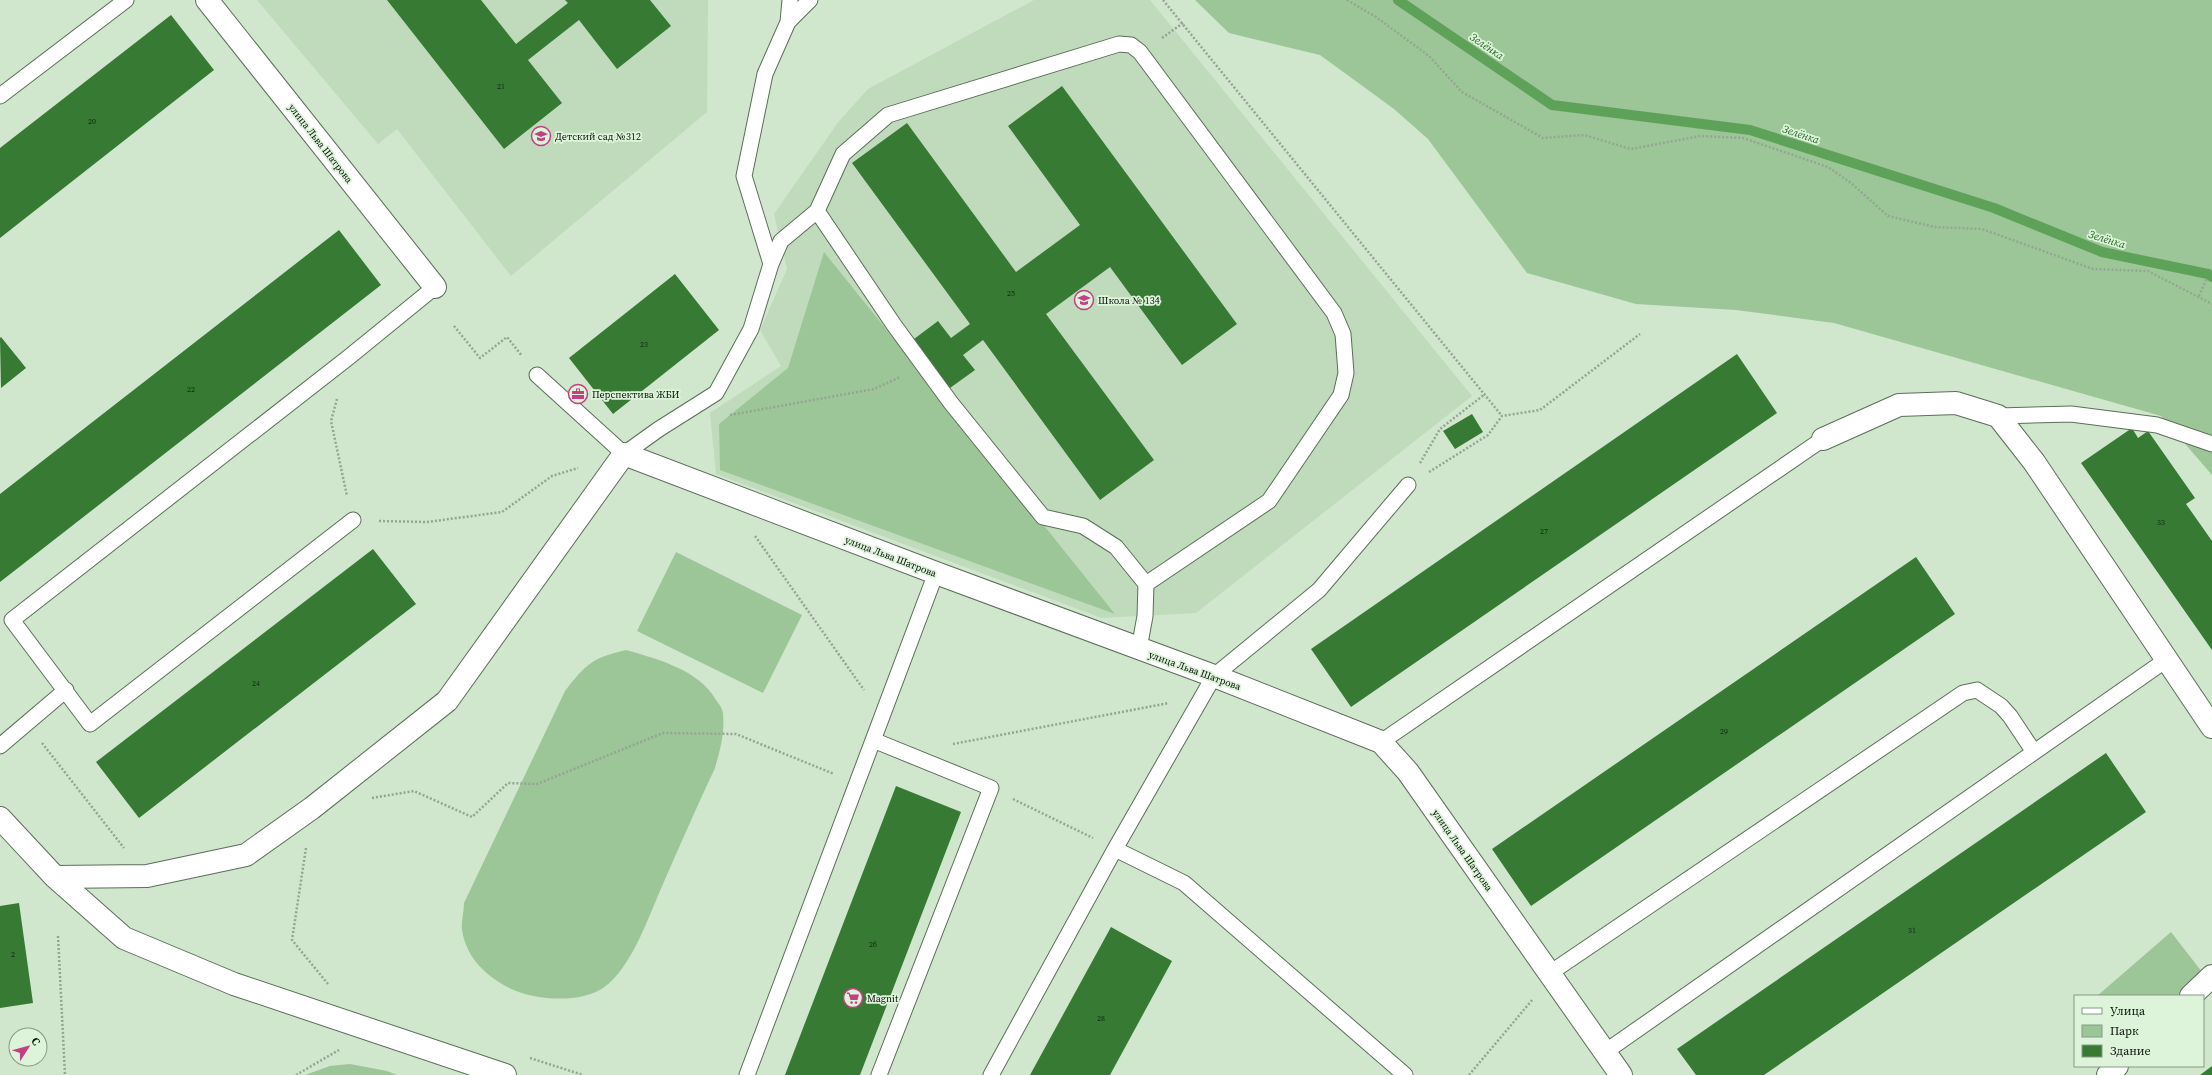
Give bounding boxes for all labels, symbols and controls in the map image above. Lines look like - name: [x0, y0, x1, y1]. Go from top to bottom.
- water label: Зелёнка: [1467, 30, 1507, 63]
- house number: 21: [497, 81, 505, 92]
- street label: улица Льва Шатрова: [286, 101, 356, 186]
- house number: 20: [88, 116, 96, 127]
- water label: Зелёнка: [1781, 121, 1821, 148]
- school or university icon: Детский сад №312: [530, 125, 552, 147]
- place label: Детский сад №312: [555, 130, 641, 143]
- water label: Зелёнка: [2087, 227, 2127, 252]
- house number: 25: [1007, 288, 1015, 299]
- school or university icon: Школа № 134: [1073, 289, 1095, 311]
- place label: Школа № 134: [1098, 294, 1160, 307]
- house number: 23: [640, 339, 648, 350]
- office icon: Перспектива ЖБИ: [567, 383, 589, 405]
- house number: 22: [187, 384, 195, 395]
- place label: Перспектива ЖБИ: [592, 388, 679, 401]
- house number: 33: [2157, 517, 2165, 528]
- house number: 27: [1540, 526, 1548, 537]
- street label: улица Льва Шатрова: [843, 533, 939, 580]
- street label: улица Льва Шатрова: [1147, 648, 1243, 693]
- house number: 24: [252, 678, 260, 689]
- house number: 29: [1720, 726, 1728, 737]
- street label: улица Льва Шатрова: [1429, 807, 1496, 894]
- house number: 31: [1908, 925, 1916, 936]
- house number: 26: [869, 939, 877, 950]
- house number: 2: [11, 949, 15, 960]
- supermarket icon: Magnit: [842, 987, 864, 1009]
- place label: Magnit: [867, 992, 899, 1005]
- legend: [2074, 995, 2204, 1067]
- text: Улица: [2110, 1003, 2146, 1019]
- house number: 28: [1097, 1013, 1105, 1024]
- text: Парк: [2110, 1023, 2139, 1039]
- north arrow: [8, 1027, 48, 1067]
- text: С: [28, 1034, 44, 1049]
- text: Здание: [2110, 1043, 2151, 1059]

